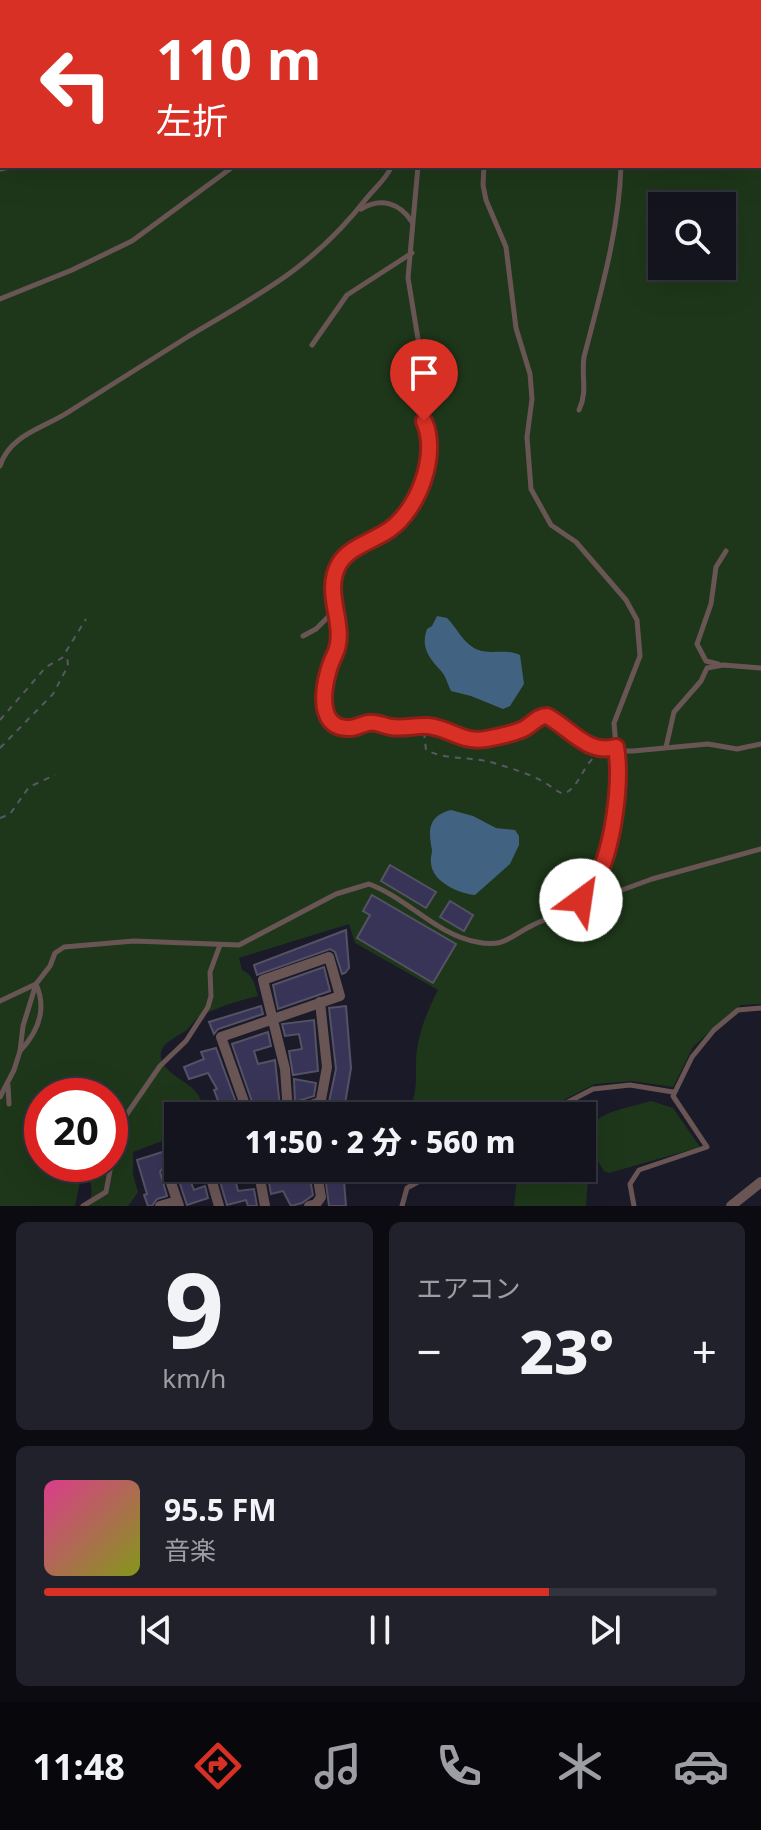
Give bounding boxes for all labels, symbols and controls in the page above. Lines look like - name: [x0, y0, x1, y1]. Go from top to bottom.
- text: 110 m: [156, 20, 321, 96]
- icon: left: [24, 32, 128, 136]
- text: 左折: [156, 96, 228, 145]
- map controls: [648, 192, 736, 280]
- button: search: [648, 192, 736, 280]
- pin: [390, 339, 458, 421]
- icon: arrive: [402, 351, 446, 395]
- position arrow: [539, 858, 623, 942]
- speed limit sign: 20: [24, 1078, 128, 1182]
- text: 11:50 · 2 分 · 560 m: [245, 1121, 515, 1162]
- text: 9: [165, 1237, 224, 1378]
- text: エアコン: [417, 1270, 521, 1306]
- text: 23°: [519, 1310, 614, 1392]
- text: −: [417, 1321, 442, 1381]
- text: +: [692, 1321, 717, 1381]
- text: km/h: [162, 1360, 226, 1396]
- text: 95.5 FM: [164, 1489, 276, 1530]
- text: 音楽: [164, 1532, 216, 1568]
- icon: previous: [134, 1608, 178, 1652]
- icon: pause: [358, 1608, 402, 1652]
- icon: next: [583, 1608, 627, 1652]
- icon: directions: [190, 1738, 246, 1794]
- icon: music: [310, 1738, 366, 1794]
- icon: phone: [431, 1738, 487, 1794]
- icon: climate: [552, 1738, 608, 1794]
- icon: car: [673, 1738, 729, 1794]
- text: 11:48: [32, 1742, 125, 1791]

